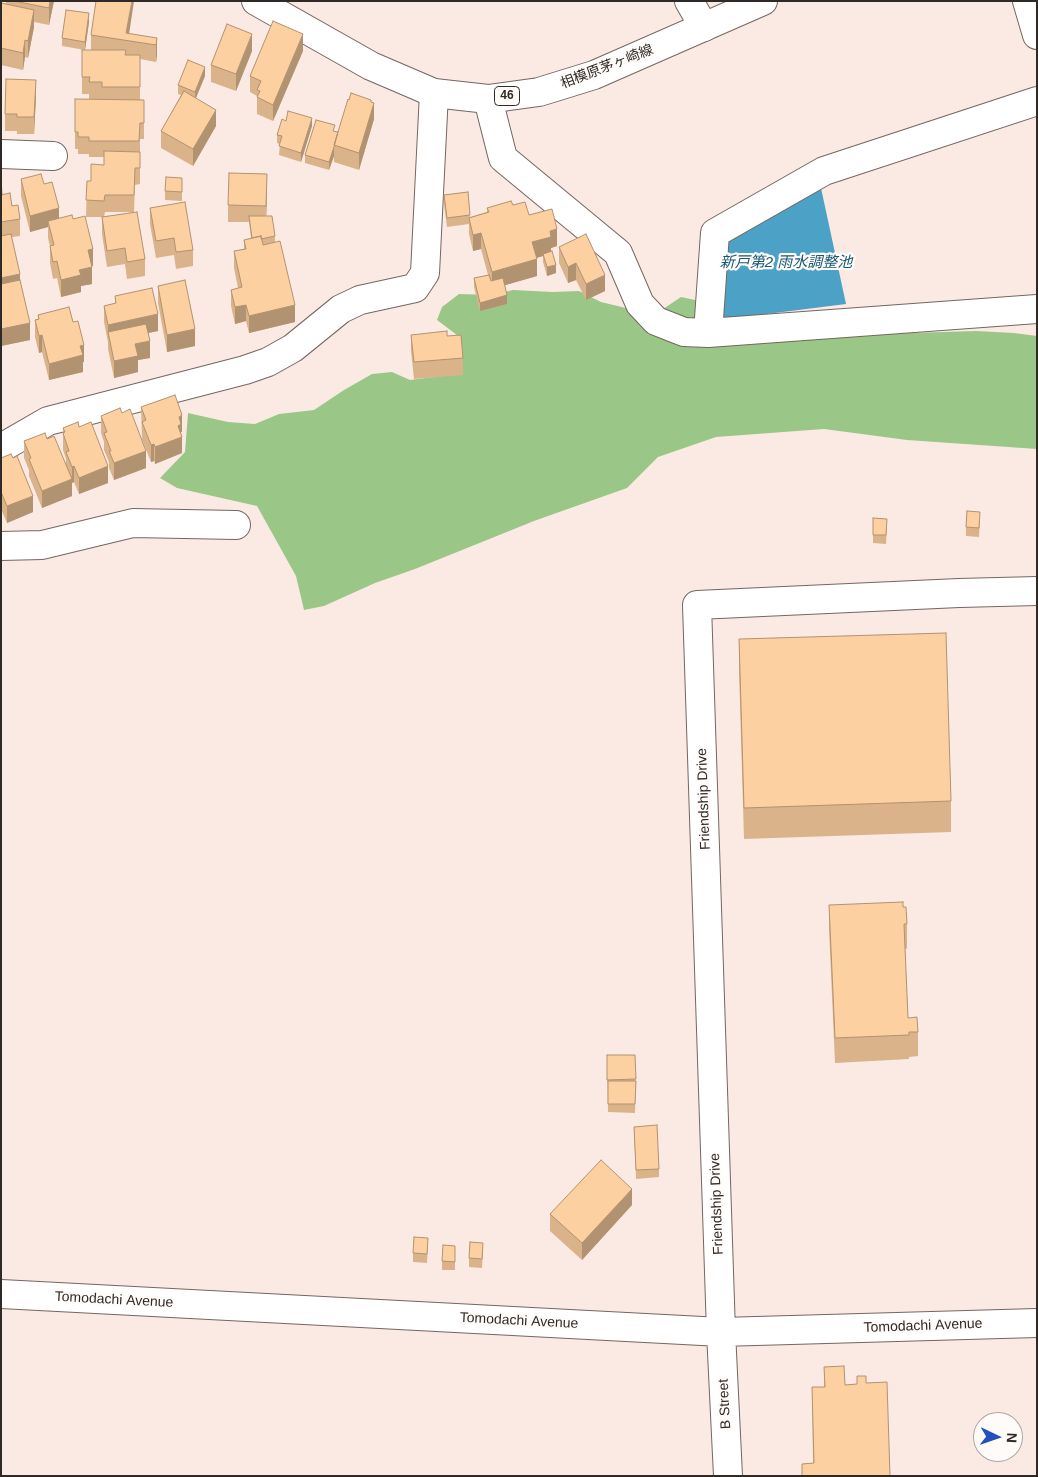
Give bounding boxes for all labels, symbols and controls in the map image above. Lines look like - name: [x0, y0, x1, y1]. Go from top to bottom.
- street label: 相模原茅ヶ崎線: [558, 42, 656, 92]
- road number: 46: [494, 86, 520, 105]
- water label: 新戸第2 雨水調整池: [720, 254, 852, 272]
- street label: Friendship Drive: [694, 748, 714, 850]
- street label: Friendship Drive: [707, 1153, 727, 1255]
- street label: Tomodachi Avenue: [54, 1289, 174, 1311]
- street label: Tomodachi Avenue: [459, 1310, 579, 1332]
- street label: Tomodachi Avenue: [863, 1316, 983, 1336]
- street label: B Street: [715, 1378, 735, 1430]
- north arrow: [973, 1412, 1023, 1462]
- text: N: [1004, 1432, 1020, 1443]

